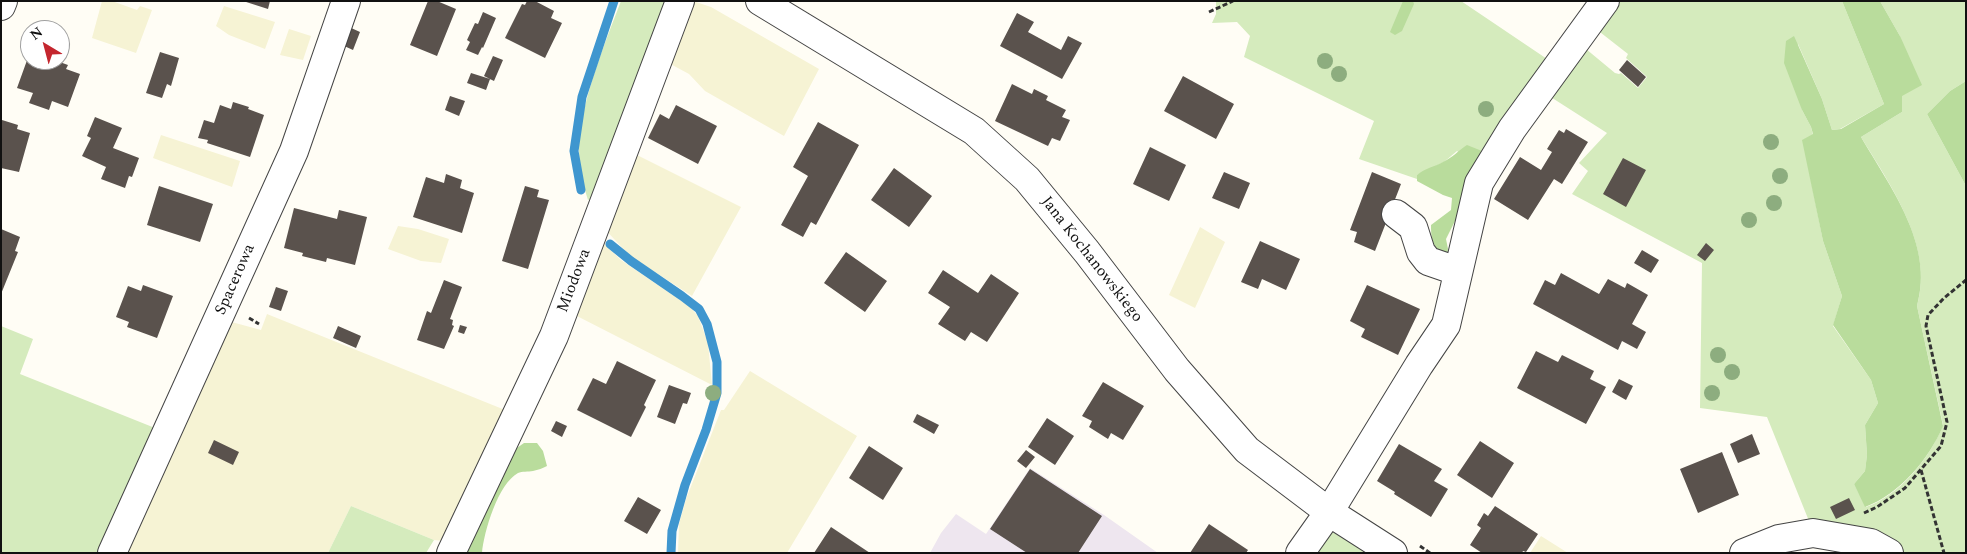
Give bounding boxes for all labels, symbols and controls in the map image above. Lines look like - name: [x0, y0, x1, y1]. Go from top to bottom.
- north arrow: [20, 20, 70, 70]
- text: N: [25, 22, 47, 45]
- street label: Jana Kochanowskiego: [1036, 193, 1146, 327]
- street label: Spacerowa: [212, 241, 260, 319]
- street label: Miodowa: [554, 247, 596, 315]

